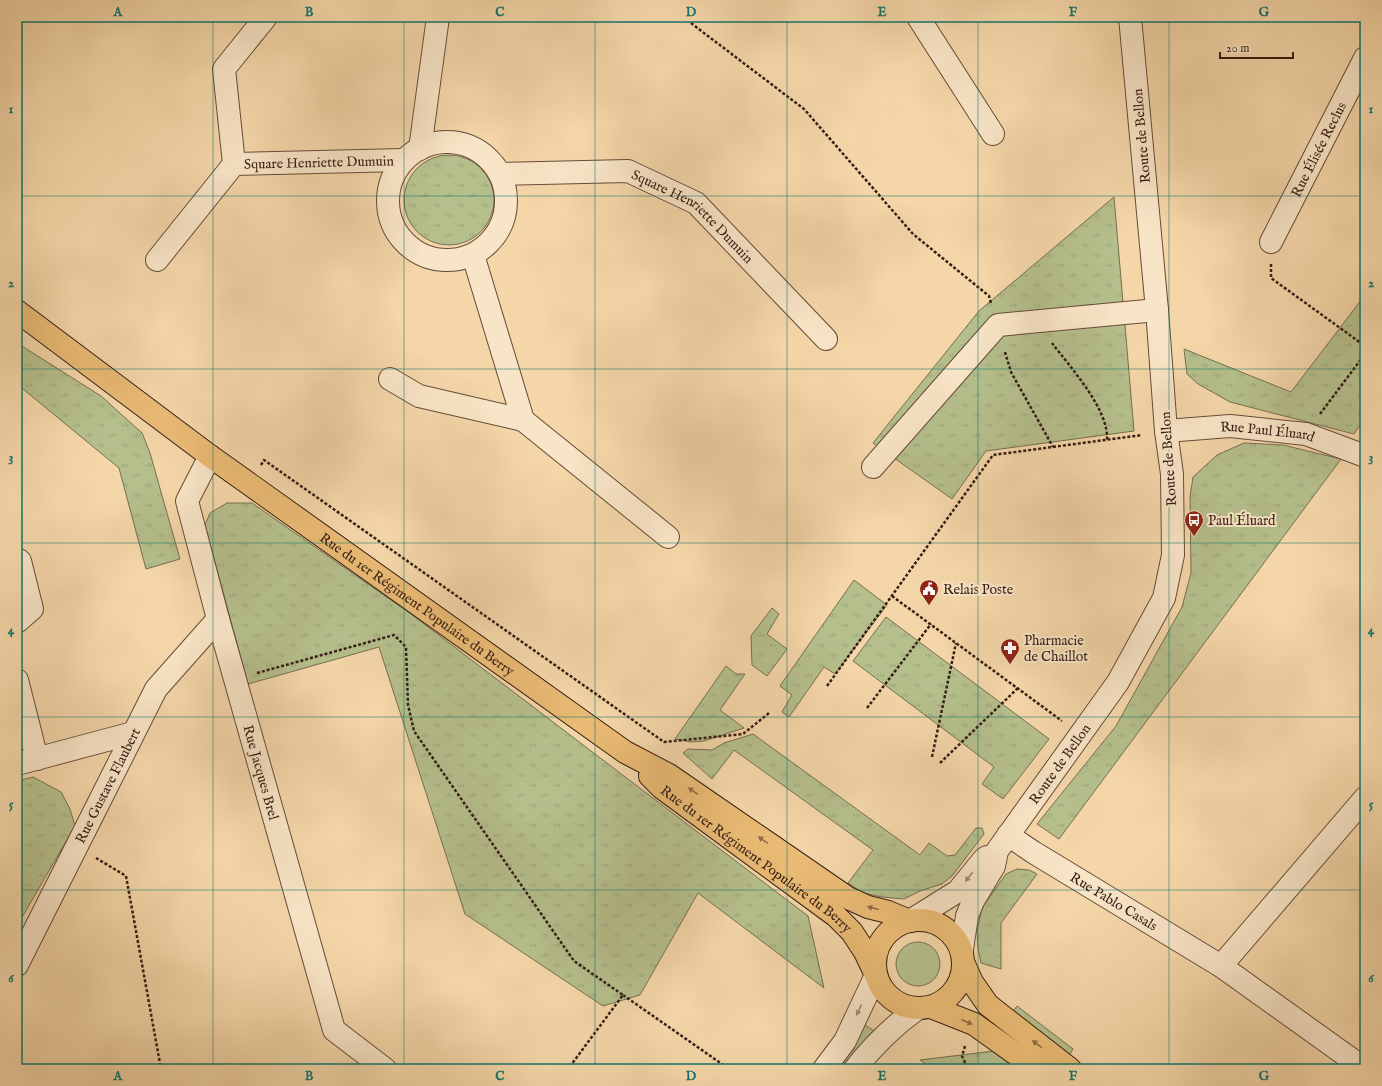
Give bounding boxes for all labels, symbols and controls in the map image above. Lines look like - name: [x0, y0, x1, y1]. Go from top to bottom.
- text: A: [113, 4, 124, 21]
- text: B: [305, 4, 314, 21]
- text: C: [495, 4, 505, 21]
- text: D: [686, 4, 697, 21]
- text: E: [877, 4, 887, 21]
- text: F: [1069, 4, 1078, 21]
- text: G: [1259, 4, 1270, 21]
- scale bar: [1220, 34, 1293, 60]
- text: 20 m: [1226, 41, 1249, 56]
- street label: Route de Bellon: [1129, 87, 1155, 184]
- street label: Rue Élisée Reclus: [1287, 99, 1351, 200]
- text: 1: [9, 101, 14, 118]
- text: 1: [1369, 101, 1374, 118]
- street label: Square Henriette Dumuin: [244, 152, 395, 174]
- street label: Square Henriette Dumuin: [628, 166, 757, 268]
- text: 2: [8, 275, 14, 292]
- text: 2: [1368, 275, 1374, 292]
- street label: Route de Bellon: [1157, 410, 1181, 507]
- street label: Rue Paul Éluard: [1220, 418, 1318, 447]
- text: 3: [9, 449, 14, 466]
- text: 3: [1369, 449, 1374, 466]
- bus stop icon: Paul Éluard: [1183, 509, 1205, 537]
- place label: Paul Éluard: [1208, 511, 1276, 530]
- street label: Rue du 1er Régiment Populaire du Berry: [316, 529, 518, 680]
- public building icon: Relais Poste: [918, 578, 940, 606]
- place label: Relais Poste: [943, 581, 1014, 599]
- text: 4: [8, 622, 15, 639]
- text: 4: [1368, 622, 1375, 639]
- place label: Pharmacie de Chaillot: [1024, 632, 1088, 666]
- pharmacy icon: Pharmacie de Chaillot: [999, 637, 1021, 665]
- street label: Route de Bellon: [1025, 720, 1096, 808]
- street label: Rue Jacques Brel: [238, 723, 282, 823]
- street label: Rue Gustave Flaubert: [72, 725, 145, 847]
- street label: Rue du 1er Régiment Populaire du Berry: [656, 782, 856, 937]
- one-way arrow: [688, 787, 698, 795]
- text: 5: [9, 796, 14, 813]
- text: 5: [1369, 796, 1374, 813]
- one-way arrow: [758, 836, 768, 844]
- street label: Rue Pablo Casals: [1066, 869, 1161, 935]
- one-way arrow: [965, 872, 973, 883]
- one-way arrow: [867, 905, 879, 911]
- text: 6: [8, 970, 14, 987]
- text: 6: [1368, 970, 1374, 987]
- one-way arrow: [856, 1005, 862, 1016]
- one-way arrow: [962, 1019, 974, 1025]
- one-way arrow: [1032, 1040, 1043, 1048]
- text: A: [113, 1068, 124, 1085]
- text: B: [305, 1068, 314, 1085]
- text: C: [495, 1068, 505, 1085]
- text: D: [686, 1068, 697, 1085]
- text: E: [877, 1068, 887, 1085]
- text: F: [1069, 1068, 1078, 1085]
- text: G: [1259, 1068, 1270, 1085]

